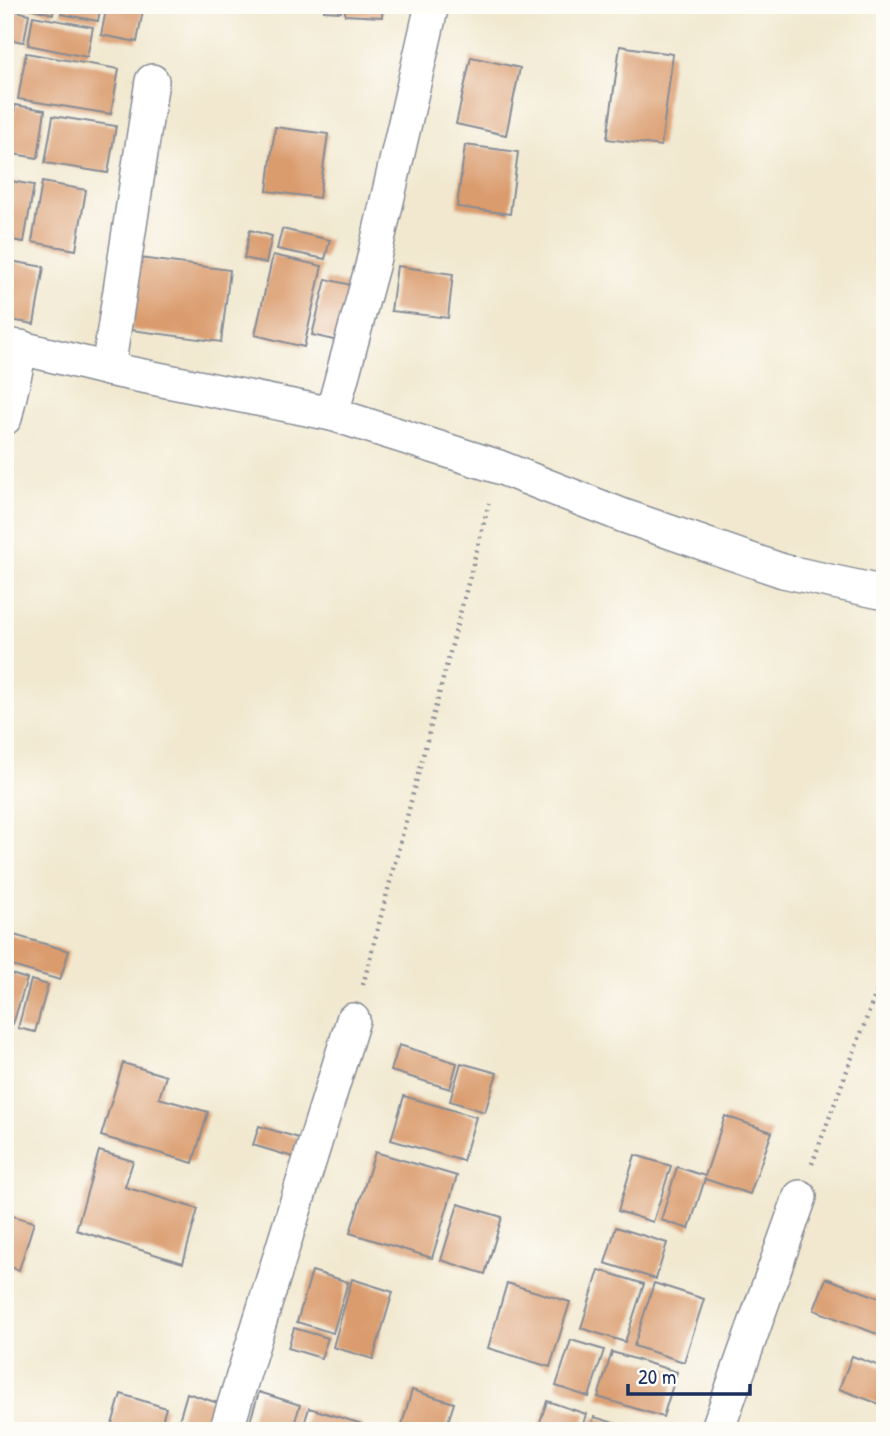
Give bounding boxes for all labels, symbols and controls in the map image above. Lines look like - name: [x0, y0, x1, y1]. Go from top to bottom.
- scale bar: [628, 1352, 750, 1396]
- text: 20 m: [638, 1362, 676, 1391]

